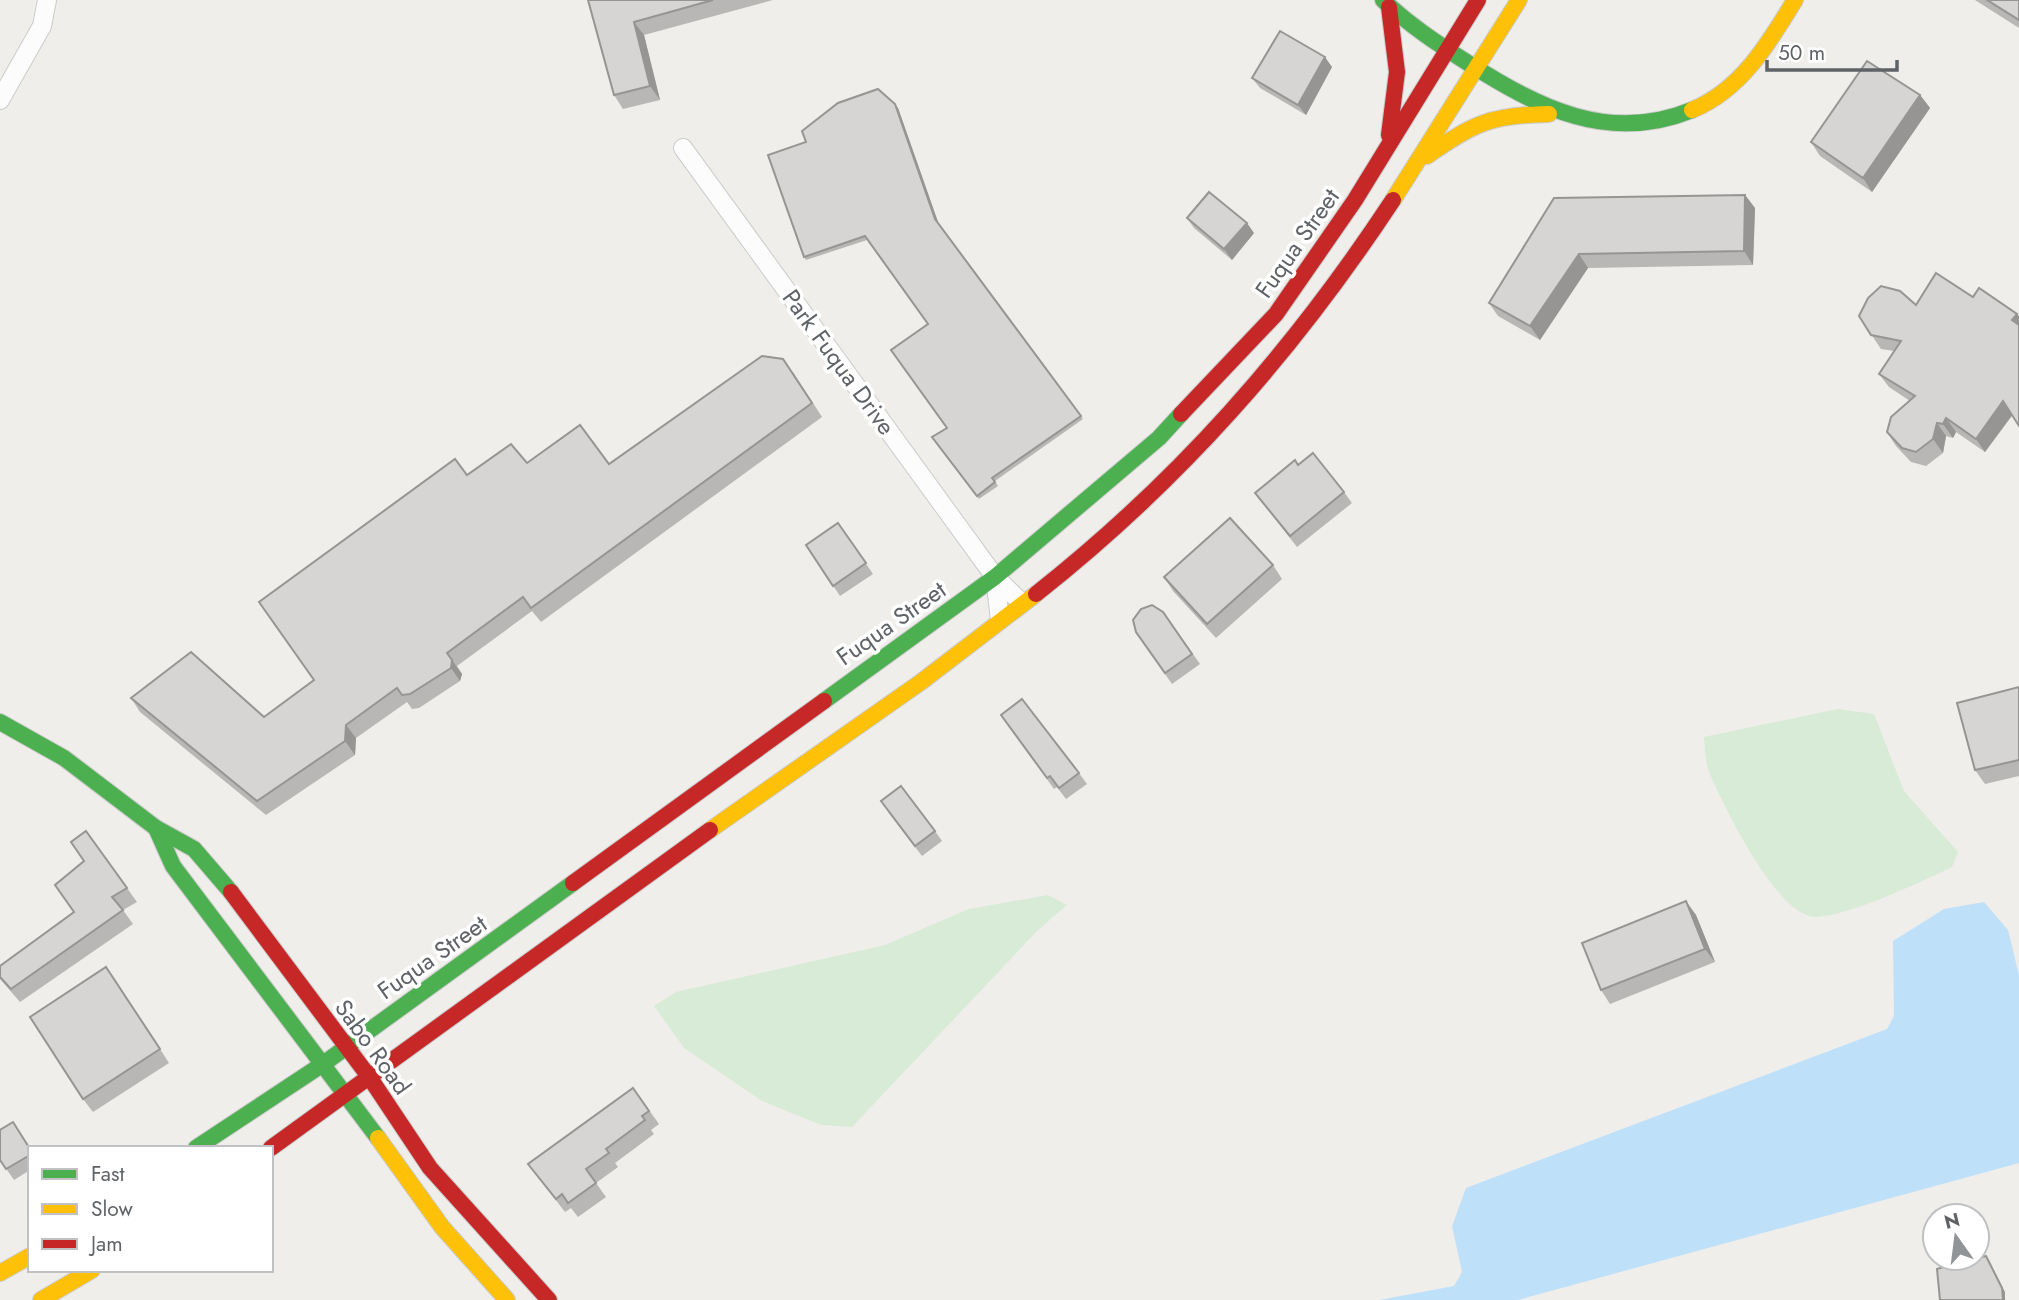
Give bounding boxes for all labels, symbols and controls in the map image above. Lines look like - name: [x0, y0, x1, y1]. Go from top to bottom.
- scale bar: [1767, 28, 1896, 72]
- text: 50 m: [1778, 38, 1825, 68]
- street label: Fuqua Street: [1246, 181, 1348, 305]
- street label: Park Fuqua Drive: [774, 282, 904, 442]
- street label: Fuqua Street: [829, 572, 953, 674]
- street label: Fuqua Street: [370, 906, 494, 1008]
- street label: Sabo Road: [326, 992, 420, 1102]
- legend: [28, 1146, 273, 1272]
- text: Fast: [91, 1159, 124, 1189]
- text: Slow: [91, 1194, 133, 1224]
- north arrow: [1921, 1202, 1991, 1272]
- text: N: [1941, 1206, 1963, 1236]
- text: Jam: [88, 1229, 123, 1259]

